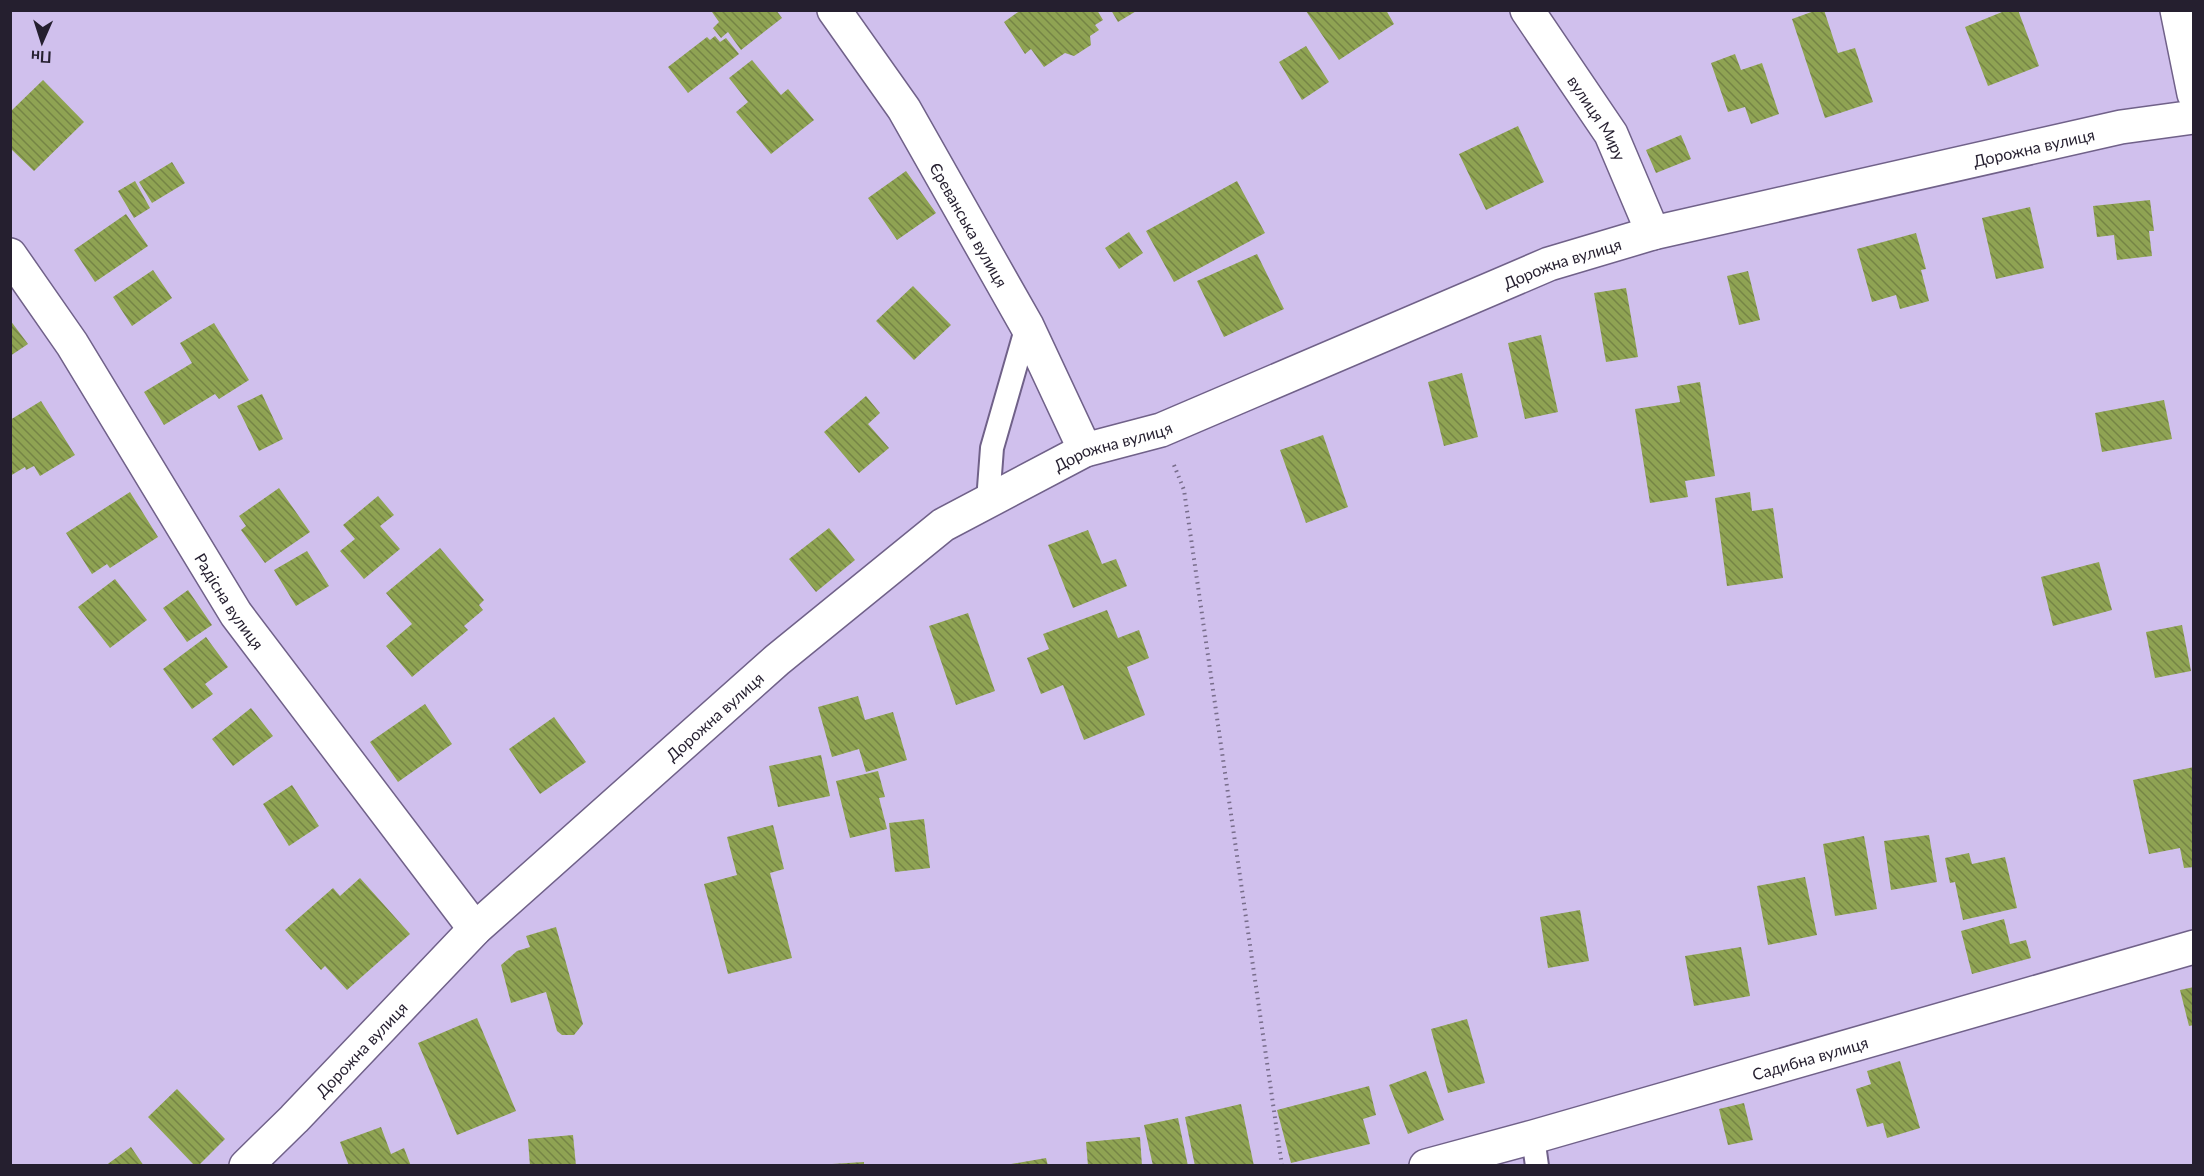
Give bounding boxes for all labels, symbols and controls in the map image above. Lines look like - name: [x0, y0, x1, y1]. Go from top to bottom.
- north arrow: [12, 12, 72, 72]
- text: Пн: [30, 47, 52, 68]
- street label: вулиця Миру: [1564, 72, 1631, 164]
- street label: Дорожна вулиця: [1971, 124, 2096, 170]
- street label: Єреванська вулиця: [927, 159, 1012, 290]
- street label: Дорожна вулиця: [1500, 234, 1623, 292]
- street label: Дорожна вулиця: [1050, 417, 1175, 475]
- street label: Радісна вулиця: [192, 549, 268, 653]
- street label: Дорожна вулиця: [662, 668, 767, 764]
- street label: Дорожна вулиця: [311, 997, 410, 1100]
- street label: Садибна вулиця: [1750, 1032, 1870, 1083]

